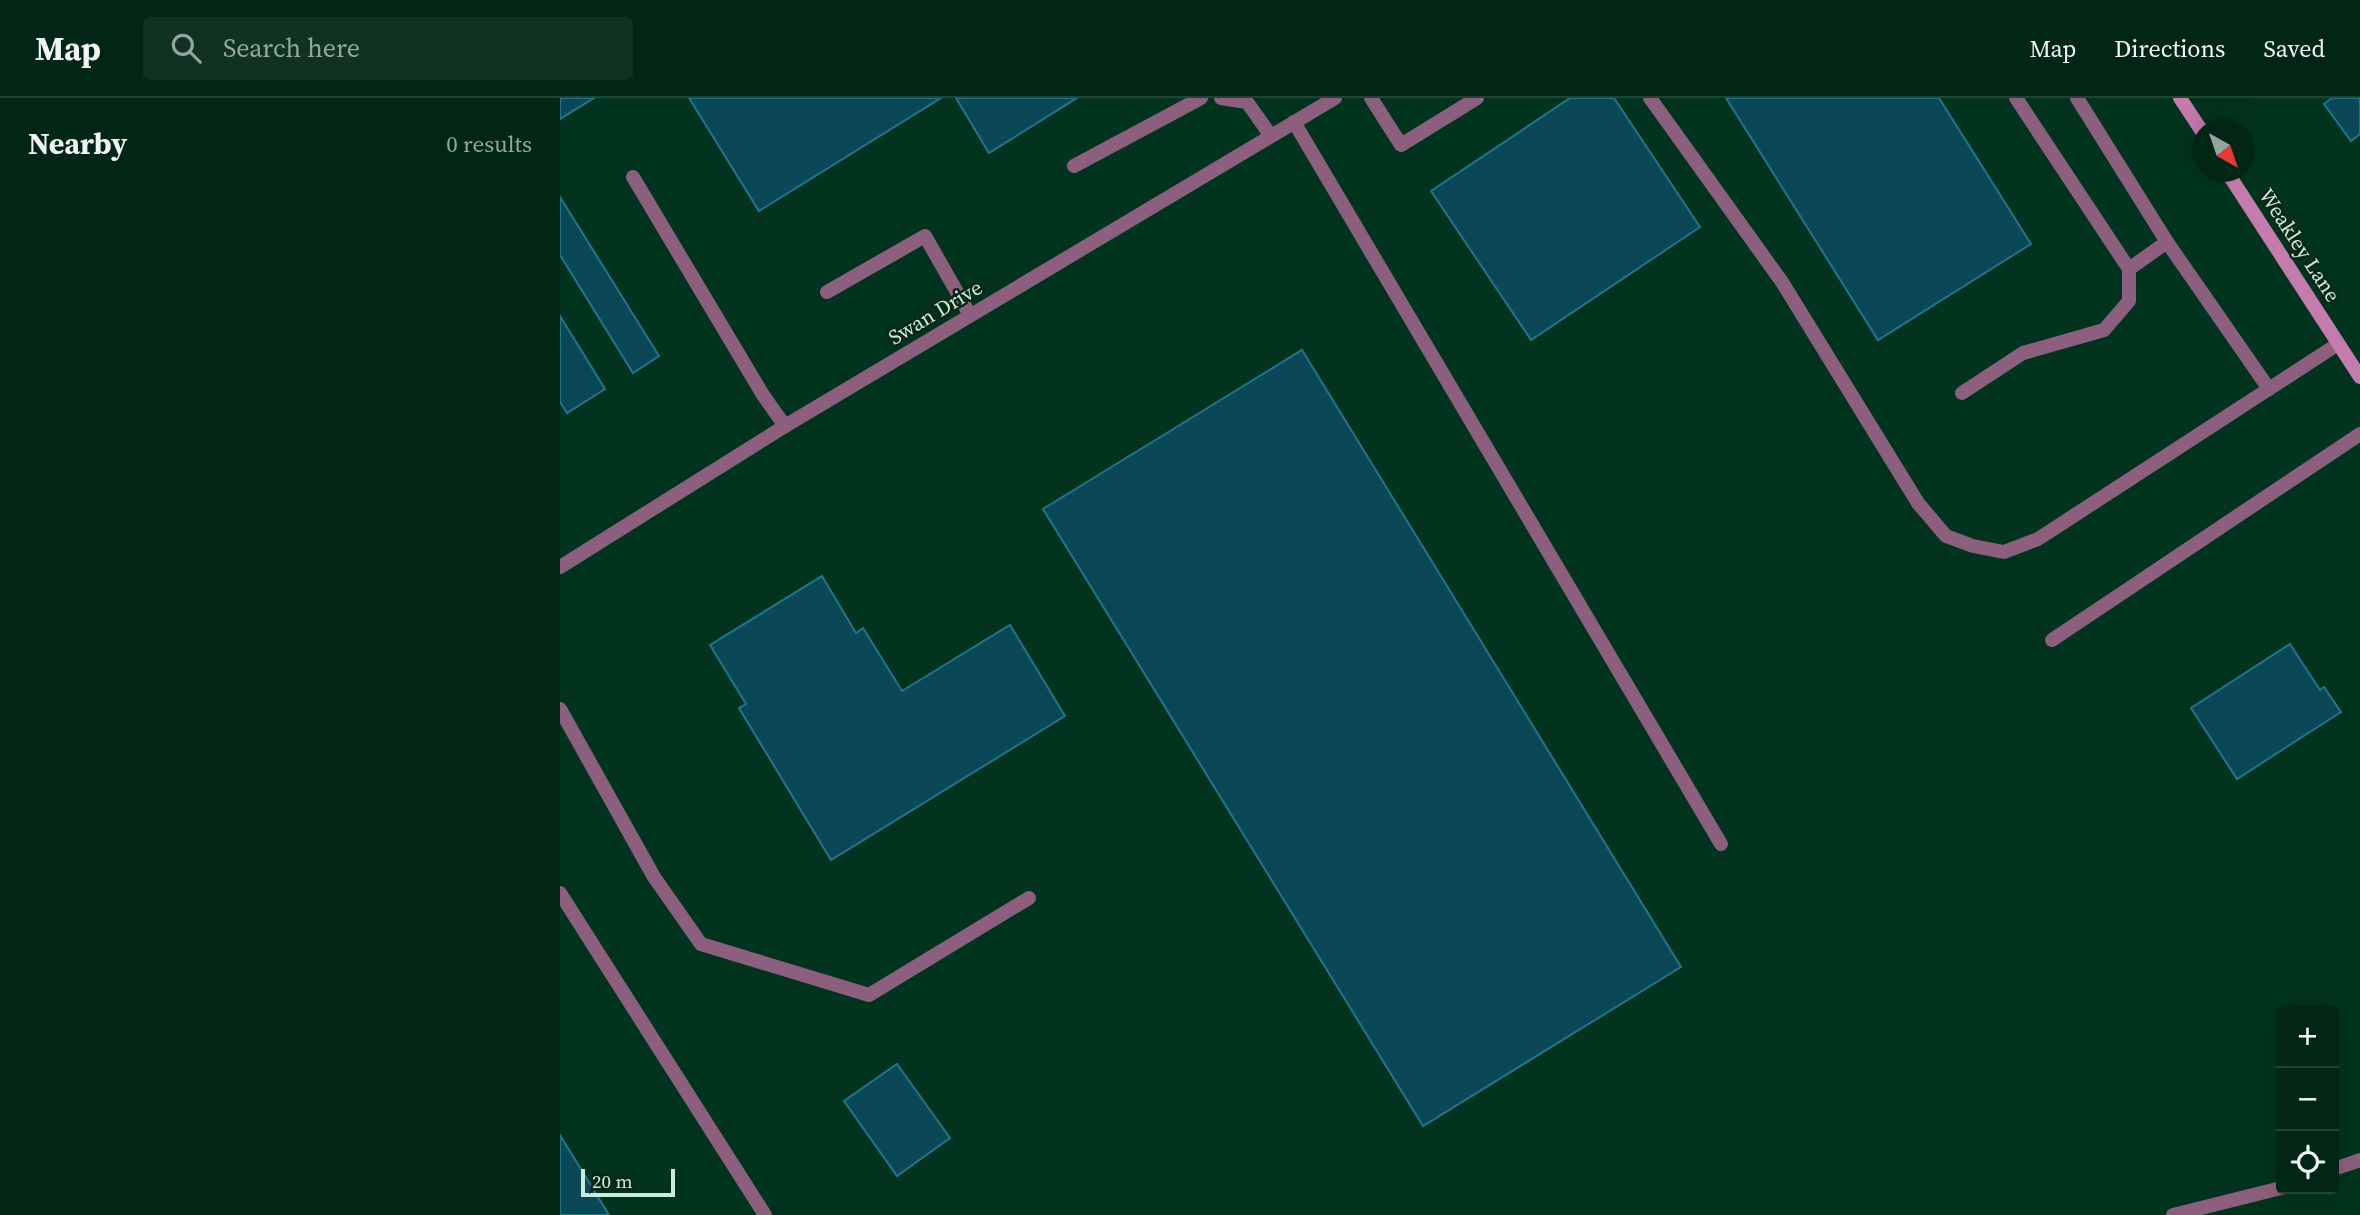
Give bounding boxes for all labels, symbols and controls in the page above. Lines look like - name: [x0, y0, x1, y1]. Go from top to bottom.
- search box: [143, 17, 633, 80]
- text: Map: [35, 26, 101, 71]
- icon: search: [167, 29, 205, 67]
- text: Search here: [223, 30, 360, 66]
- text: Map: [2029, 32, 2076, 65]
- text: Directions: [2114, 32, 2225, 65]
- text: Saved: [2263, 32, 2325, 65]
- north arrow: [2192, 119, 2255, 182]
- text: Nearby: [28, 123, 127, 164]
- text: 0 results: [446, 128, 532, 160]
- street label: Weakley Lane: [2252, 182, 2348, 308]
- street label: Swan Drive: [883, 273, 987, 351]
- map controls: [2276, 1005, 2339, 1194]
- button: +: [2276, 1005, 2339, 1068]
- button: −: [2276, 1068, 2339, 1131]
- button: locate: [2276, 1131, 2339, 1194]
- scale bar: [581, 1166, 676, 1198]
- text: 20 m: [592, 1168, 633, 1194]

